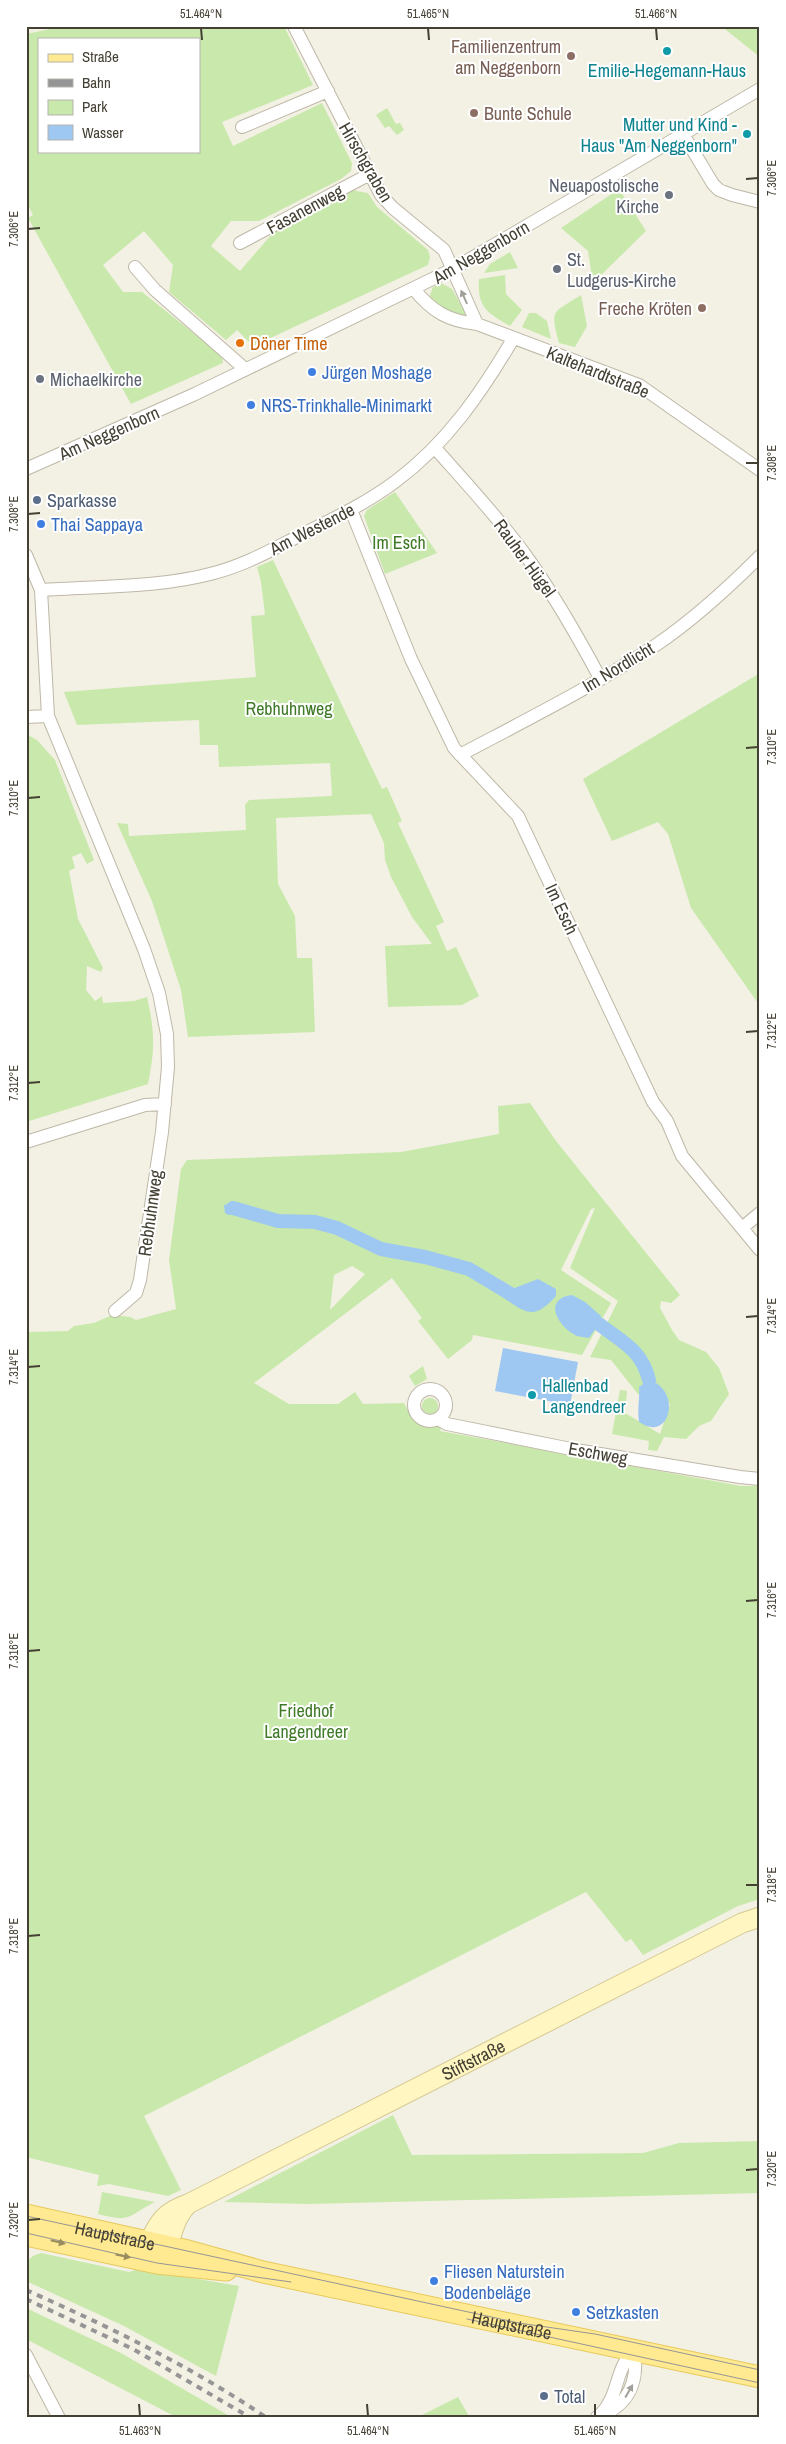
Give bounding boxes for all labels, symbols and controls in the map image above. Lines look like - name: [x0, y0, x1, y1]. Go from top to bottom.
- text: 51.464°N: [180, 6, 222, 22]
- text: 51.465°N: [407, 6, 449, 22]
- text: 51.466°N: [635, 6, 677, 22]
- place label: Familienzentrum am Neggenborn: [451, 34, 561, 80]
- legend: [38, 38, 200, 152]
- marker: Emilie-Hegemann-Haus: [661, 45, 673, 57]
- text: Straße: [82, 46, 119, 67]
- marker: Familienzentrum am Neggenborn: [565, 50, 577, 62]
- place label: Emilie-Hegemann-Haus: [588, 58, 746, 83]
- text: Bahn: [82, 72, 111, 93]
- text: Park: [82, 96, 108, 117]
- place label: Bunte Schule: [484, 101, 572, 126]
- marker: Bunte Schule: [468, 107, 480, 119]
- place label: Mutter und Kind - Haus "Am Neggenborn": [580, 112, 737, 158]
- street label: Hirschgraben: [333, 117, 399, 207]
- text: Wasser: [82, 122, 123, 143]
- marker: Mutter und Kind - Haus "Am Neggenborn": [741, 128, 753, 140]
- text: 7.306°E: [764, 160, 780, 196]
- place label: Neuapostolische Kirche: [549, 173, 659, 219]
- street label: Fasanenweg: [262, 178, 349, 240]
- marker: Neuapostolische Kirche: [663, 189, 675, 201]
- text: 7.306°E: [6, 211, 22, 247]
- street label: Am Neggenborn: [427, 214, 534, 290]
- place label: St. Ludgerus-Kirche: [567, 247, 676, 293]
- marker: St. Ludgerus-Kirche: [551, 263, 563, 275]
- one-way arrow: [459, 290, 467, 304]
- place label: Freche Kröten: [598, 296, 692, 321]
- marker: Freche Kröten: [696, 302, 708, 314]
- place label: Döner Time: [250, 331, 327, 356]
- marker: Döner Time: [234, 337, 246, 349]
- street label: Kaltehardtstraße: [543, 340, 653, 404]
- place label: Jürgen Moshage: [322, 360, 432, 385]
- marker: Jürgen Moshage: [306, 366, 318, 378]
- place label: Michaelkirche: [50, 367, 142, 392]
- marker: Michaelkirche: [34, 373, 46, 385]
- place label: NRS-Trinkhalle-Minimarkt: [261, 393, 432, 418]
- marker: NRS-Trinkhalle-Minimarkt: [245, 399, 257, 411]
- street label: Am Neggenborn: [54, 400, 163, 467]
- text: 7.308°E: [764, 445, 780, 481]
- place label: Sparkasse: [47, 488, 117, 513]
- marker: Sparkasse: [31, 494, 43, 506]
- text: 7.308°E: [6, 496, 22, 532]
- street label: Am Westende: [264, 497, 359, 562]
- place label: Thai Sappaya: [51, 512, 143, 537]
- street label: Rauher Hügel: [488, 514, 562, 602]
- marker: Thai Sappaya: [35, 518, 47, 530]
- park label: Im Esch: [372, 530, 426, 555]
- street label: Im Nordlicht: [577, 636, 659, 698]
- park label: Rebhuhnweg: [246, 696, 333, 721]
- text: 7.310°E: [764, 729, 780, 765]
- text: 7.310°E: [6, 780, 22, 816]
- street label: Im Esch: [539, 880, 585, 938]
- text: 7.312°E: [764, 1013, 780, 1049]
- text: 7.312°E: [6, 1065, 22, 1101]
- street label: Rebhuhnweg: [132, 1167, 169, 1258]
- text: 7.314°E: [764, 1298, 780, 1334]
- text: 7.314°E: [6, 1349, 22, 1385]
- place label: Hallenbad Langendreer: [542, 1373, 626, 1419]
- marker: Hallenbad Langendreer: [526, 1389, 538, 1401]
- street label: Eschweg: [566, 1435, 630, 1471]
- text: 7.316°E: [764, 1582, 780, 1618]
- text: 7.316°E: [6, 1633, 22, 1669]
- park label: Friedhof Langendreer: [264, 1698, 348, 1744]
- text: 7.318°E: [764, 1867, 780, 1903]
- text: 7.318°E: [6, 1918, 22, 1954]
- street label: Stiftstraße: [437, 2033, 509, 2086]
- text: 7.320°E: [764, 2151, 780, 2187]
- text: 7.320°E: [6, 2202, 22, 2238]
- street label: Hauptstraße: [73, 2214, 157, 2256]
- one-way arrow: [50, 2238, 65, 2246]
- one-way arrow: [115, 2252, 131, 2260]
- place label: Fliesen Naturstein Bodenbeläge: [444, 2259, 565, 2305]
- marker: Fliesen Naturstein Bodenbeläge: [428, 2275, 440, 2287]
- place label: Setzkasten: [586, 2300, 659, 2325]
- street label: Hauptstraße: [469, 2304, 554, 2345]
- marker: Setzkasten: [570, 2306, 582, 2318]
- place label: Total: [554, 2384, 585, 2409]
- one-way arrow: [624, 2384, 633, 2398]
- marker: Total: [538, 2390, 550, 2402]
- text: 51.463°N: [119, 2423, 161, 2439]
- text: 51.464°N: [347, 2423, 389, 2439]
- text: 51.465°N: [574, 2423, 616, 2439]

